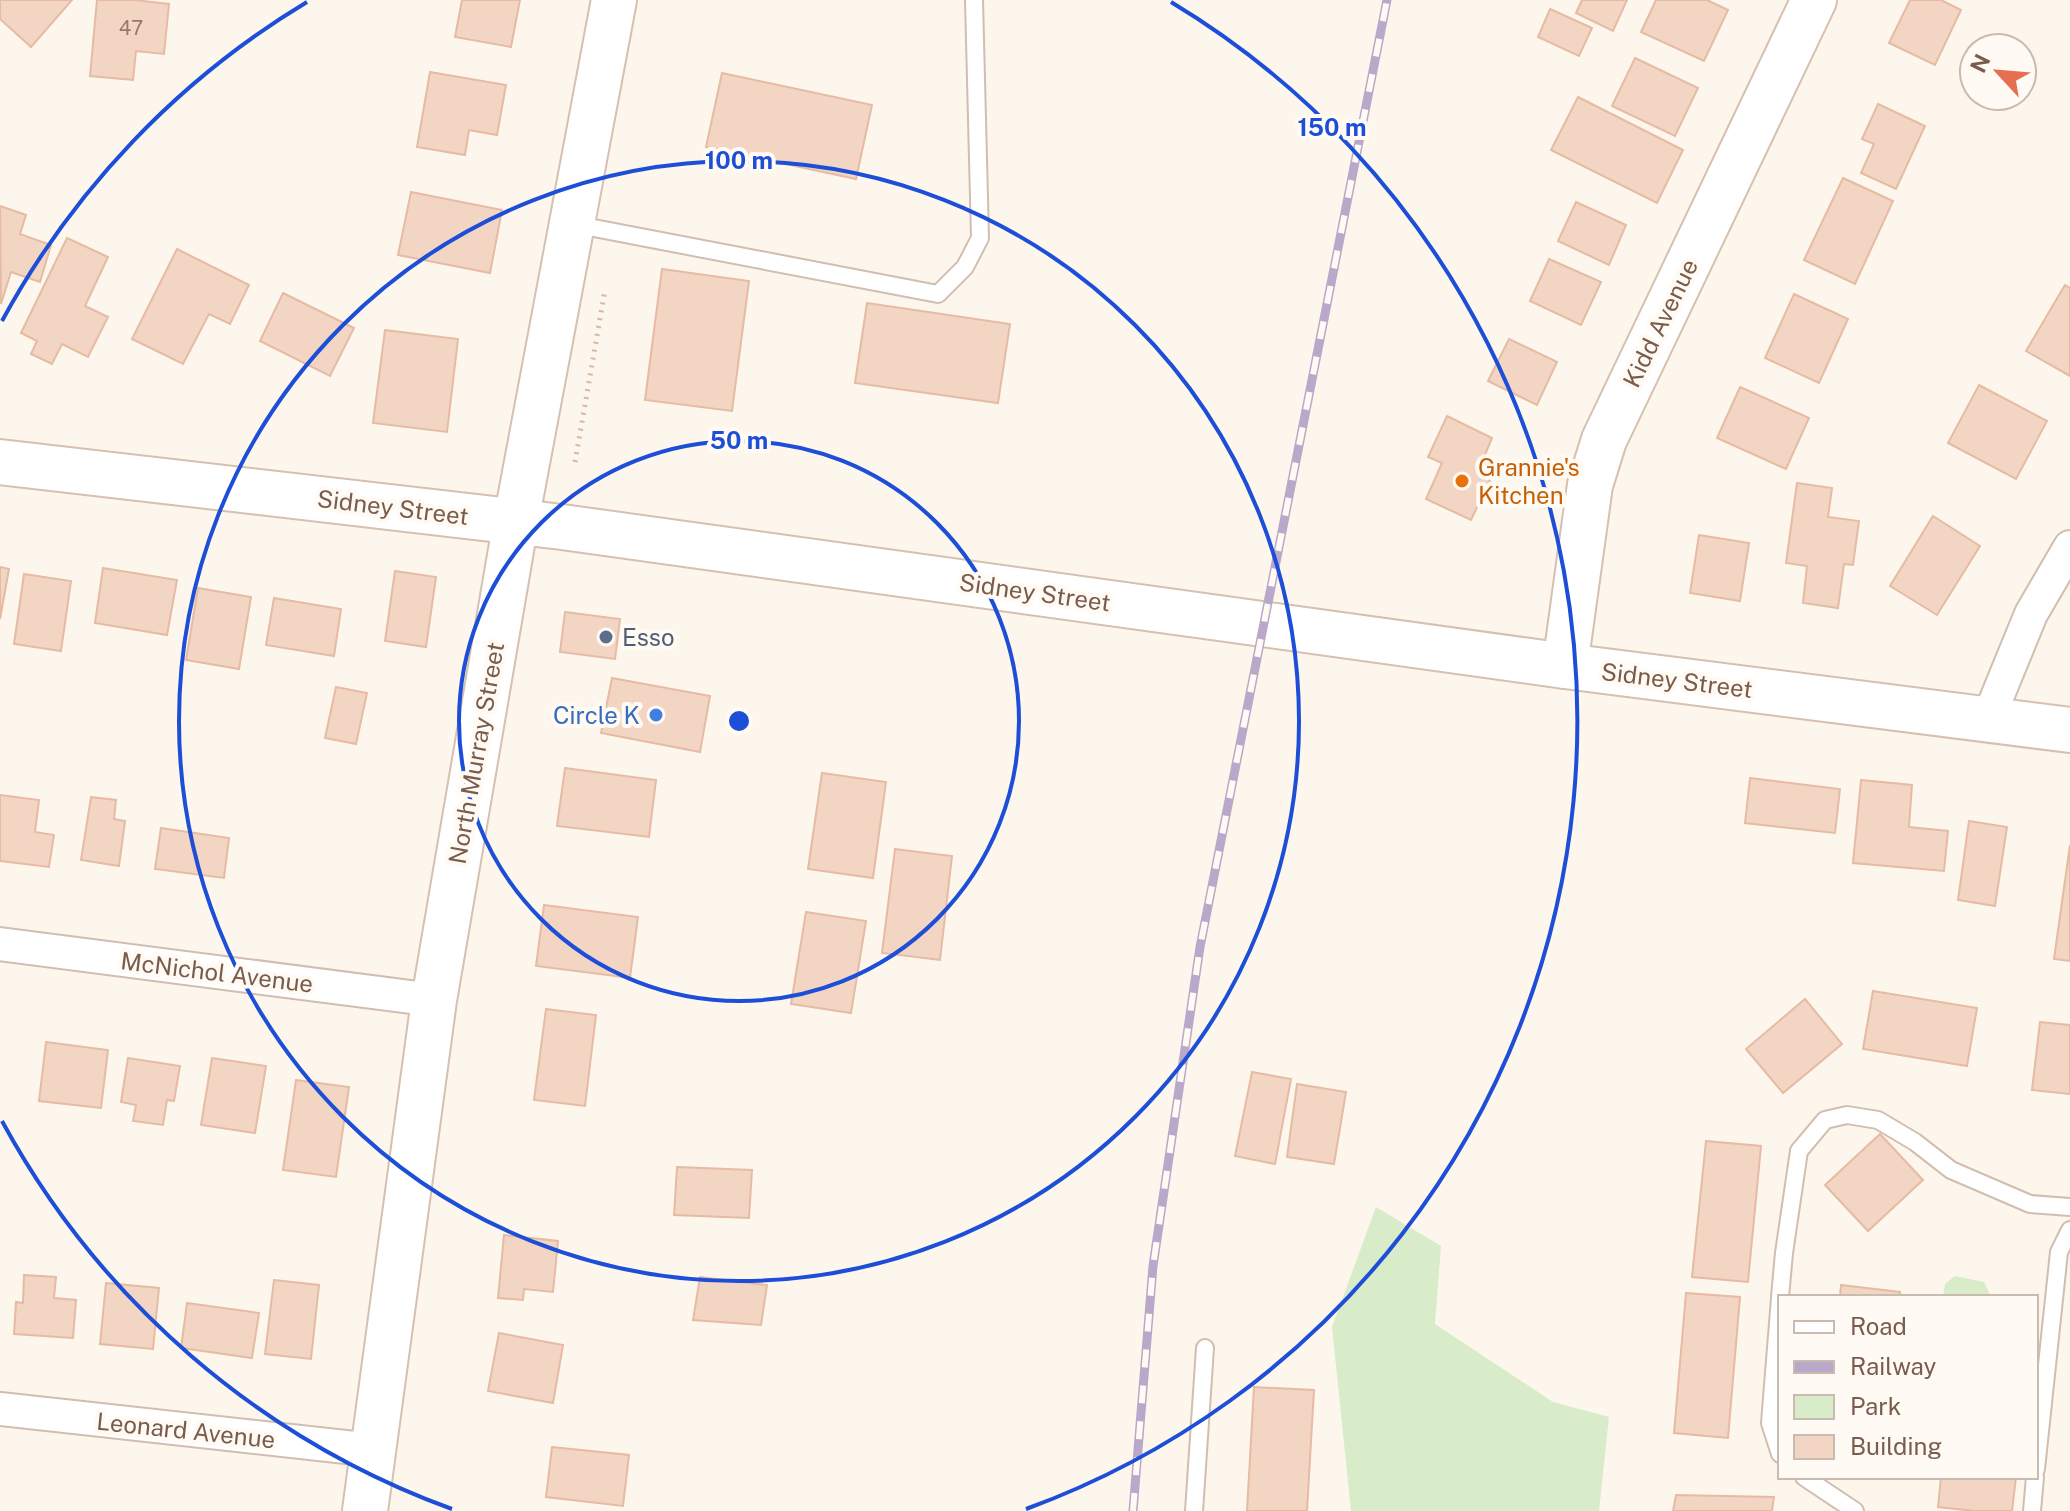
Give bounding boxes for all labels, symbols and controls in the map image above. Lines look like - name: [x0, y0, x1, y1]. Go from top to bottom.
- house number: 47: [119, 16, 143, 40]
- north arrow: [1958, 32, 2038, 112]
- text: N: [1965, 50, 1995, 77]
- text: 150 m: [1298, 113, 1366, 141]
- text: 100 m: [705, 146, 773, 174]
- street label: Kidd Avenue: [1617, 254, 1703, 392]
- text: 50 m: [710, 426, 768, 454]
- place label: Grannie's Kitchen: [1478, 453, 1580, 509]
- marker: Grannie's Kitchen: [1453, 472, 1471, 490]
- street label: Sidney Street: [316, 484, 470, 530]
- street label: Sidney Street: [958, 568, 1112, 616]
- place label: Esso: [622, 623, 674, 651]
- marker: Esso: [597, 628, 615, 646]
- street label: North Murray Street: [443, 640, 509, 866]
- street label: Sidney Street: [1600, 657, 1754, 703]
- place label: Circle K: [553, 701, 640, 729]
- marker: Circle K: [647, 706, 665, 724]
- centre of rings: [725, 707, 753, 735]
- street label: McNichol Avenue: [119, 946, 315, 998]
- legend: [1778, 1295, 2038, 1479]
- text: Road: [1850, 1312, 1907, 1340]
- text: Railway: [1850, 1352, 1936, 1380]
- text: Park: [1850, 1392, 1901, 1420]
- street label: Leonard Avenue: [95, 1407, 277, 1453]
- text: Building: [1850, 1432, 1942, 1460]

